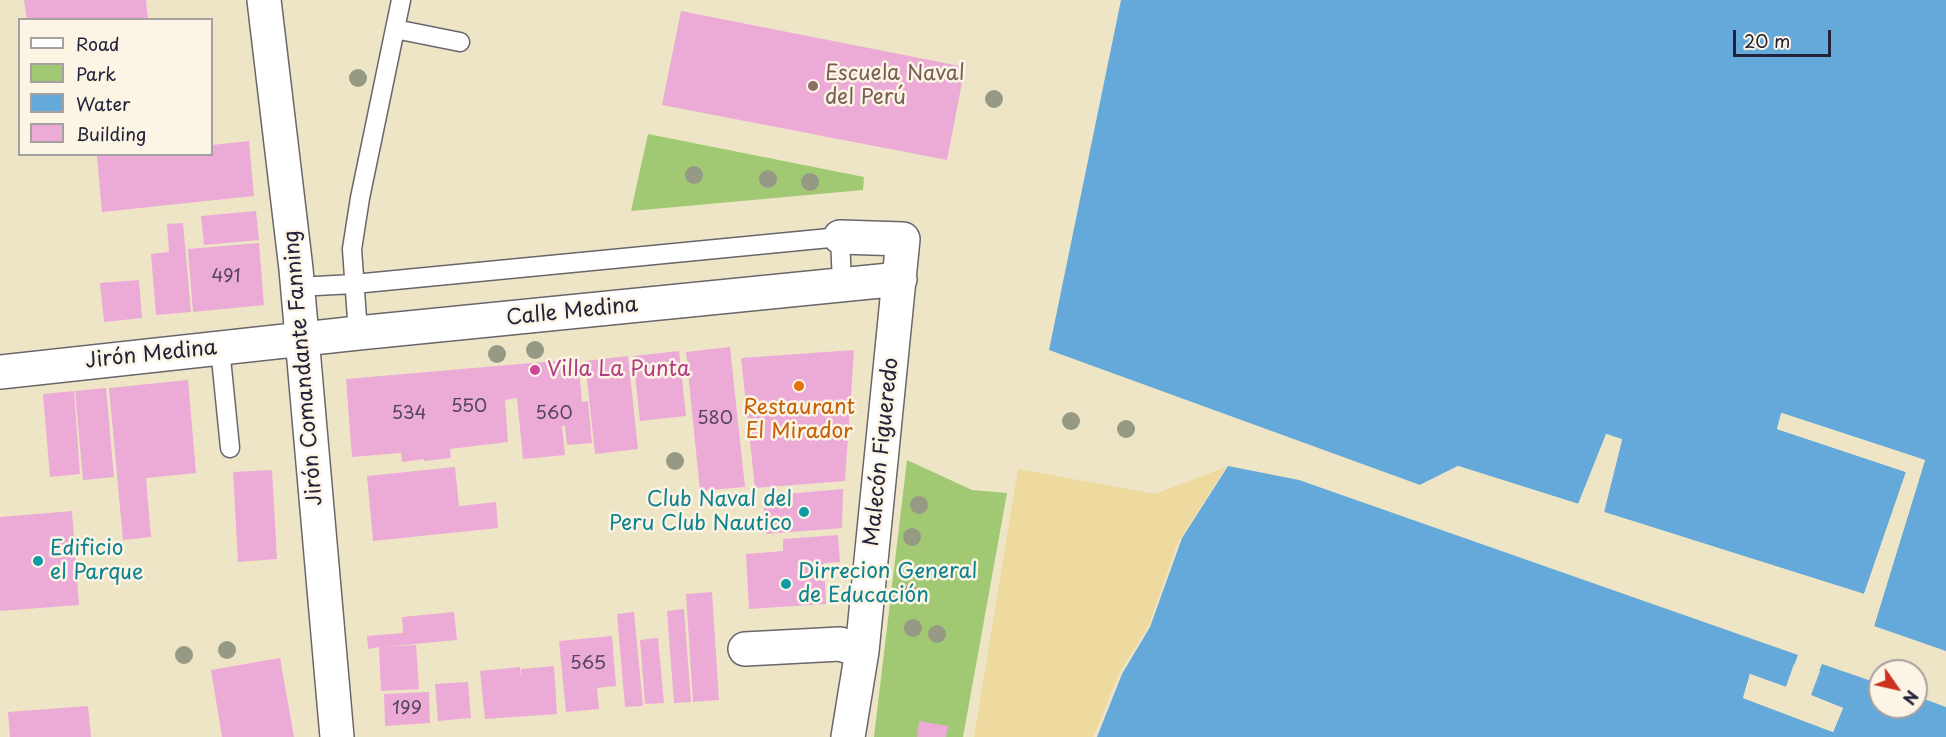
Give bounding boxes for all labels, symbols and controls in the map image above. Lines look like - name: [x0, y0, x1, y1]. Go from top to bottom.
- legend: [18, 18, 213, 156]
- scale bar: [1736, 18, 1834, 56]
- text: 20 m: [1744, 27, 1790, 54]
- text: Road: [76, 30, 120, 57]
- text: Park: [76, 60, 116, 87]
- place label: Escuela Naval del Perú: [825, 61, 965, 111]
- marker: Escuela Naval del Perú: [806, 79, 820, 93]
- text: Water: [76, 90, 130, 117]
- text: Building: [76, 120, 146, 147]
- street label: Jirón Comandante Fanning: [279, 229, 329, 507]
- house number: 491: [212, 266, 240, 288]
- street label: Calle Medina: [505, 293, 639, 331]
- street label: Jirón Medina: [84, 336, 218, 374]
- place label: Villa La Punta: [547, 357, 690, 383]
- street label: Malecón Figueredo: [860, 357, 904, 547]
- marker: Villa La Punta: [528, 363, 542, 377]
- marker: Restaurant El Mirador: [792, 379, 806, 393]
- place label: Restaurant El Mirador: [743, 395, 855, 445]
- house number: 550: [451, 396, 487, 418]
- house number: 534: [391, 403, 427, 425]
- house number: 560: [535, 403, 573, 425]
- house number: 580: [697, 408, 733, 430]
- place label: Club Naval del Peru Club Nautico: [609, 487, 792, 537]
- marker: Club Naval del Peru Club Nautico: [797, 505, 811, 519]
- place label: Edificio el Parque: [50, 536, 143, 586]
- marker: Edificio el Parque: [31, 554, 45, 568]
- place label: Dirrecion General de Educación: [798, 559, 977, 609]
- marker: Dirrecion General de Educación: [779, 577, 793, 591]
- house number: 565: [570, 653, 606, 675]
- north arrow: [1868, 659, 1928, 719]
- text: N: [1898, 686, 1925, 710]
- house number: 199: [392, 698, 422, 720]

